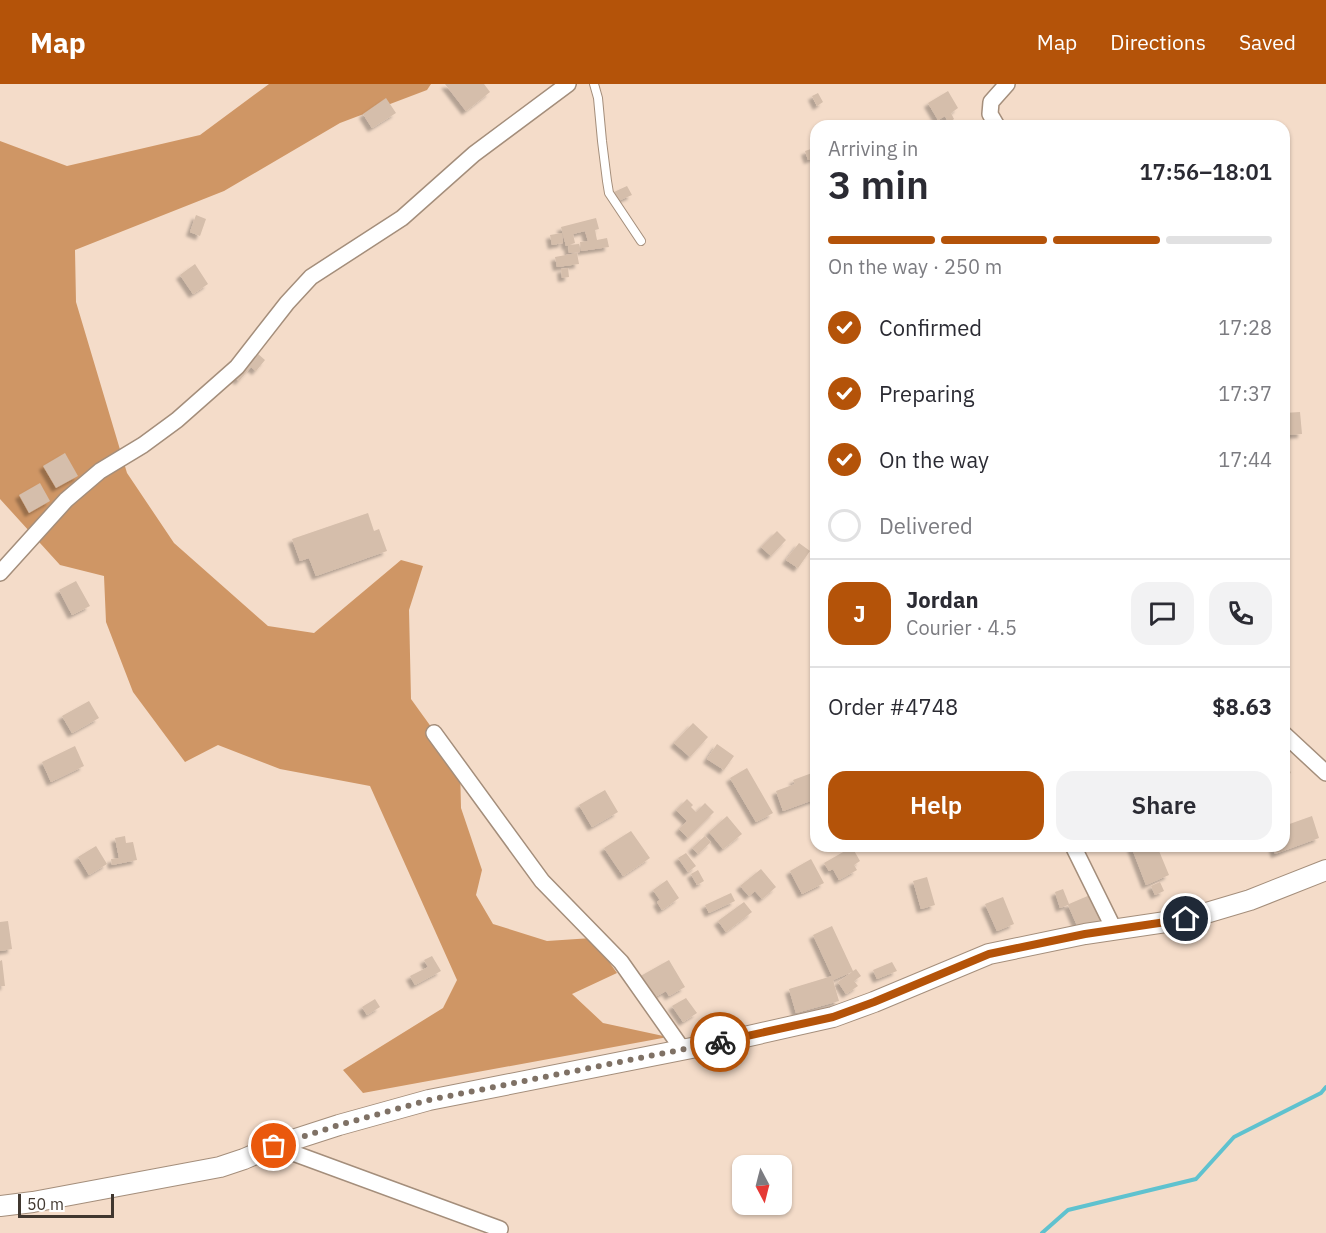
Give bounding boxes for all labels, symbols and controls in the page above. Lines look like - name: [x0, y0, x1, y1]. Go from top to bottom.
- text: Map: [30, 24, 86, 61]
- text: Map: [1037, 28, 1077, 56]
- text: Directions: [1110, 28, 1206, 56]
- text: Saved: [1239, 28, 1296, 56]
- text: Arriving in: [828, 135, 918, 162]
- text: 17:56–18:01: [1139, 157, 1272, 186]
- text: 3 min: [828, 159, 929, 210]
- text: On the way · 250 m: [828, 253, 1002, 280]
- icon: check: [828, 311, 861, 344]
- text: Confirmed: [879, 313, 982, 342]
- text: 17:28: [1218, 314, 1272, 341]
- icon: check: [828, 377, 861, 410]
- text: Preparing: [879, 379, 974, 408]
- text: 17:37: [1218, 380, 1272, 407]
- icon: check: [828, 443, 861, 476]
- text: On the way: [879, 445, 989, 474]
- text: 17:44: [1218, 446, 1272, 473]
- text: Delivered: [879, 511, 973, 540]
- button: chat: [1131, 582, 1194, 645]
- button: phone: [1209, 582, 1272, 645]
- text: Jordan: [906, 585, 979, 614]
- text: J: [853, 599, 866, 628]
- text: Courier · 4.5: [906, 614, 1017, 641]
- text: Order #4748: [828, 692, 958, 721]
- text: $8.63: [1212, 692, 1272, 721]
- button: Help: [828, 771, 1044, 840]
- button: Share: [1056, 771, 1272, 840]
- pin: [1160, 893, 1211, 944]
- icon: home: [1169, 902, 1202, 935]
- courier: [690, 1012, 750, 1072]
- icon: bike: [704, 1026, 737, 1059]
- pin: [248, 1120, 299, 1171]
- icon: bag: [257, 1129, 290, 1162]
- north arrow: [732, 1155, 792, 1215]
- map controls: [732, 1155, 792, 1215]
- scale bar: [18, 1191, 114, 1218]
- text: 50 m: [27, 1194, 64, 1214]

